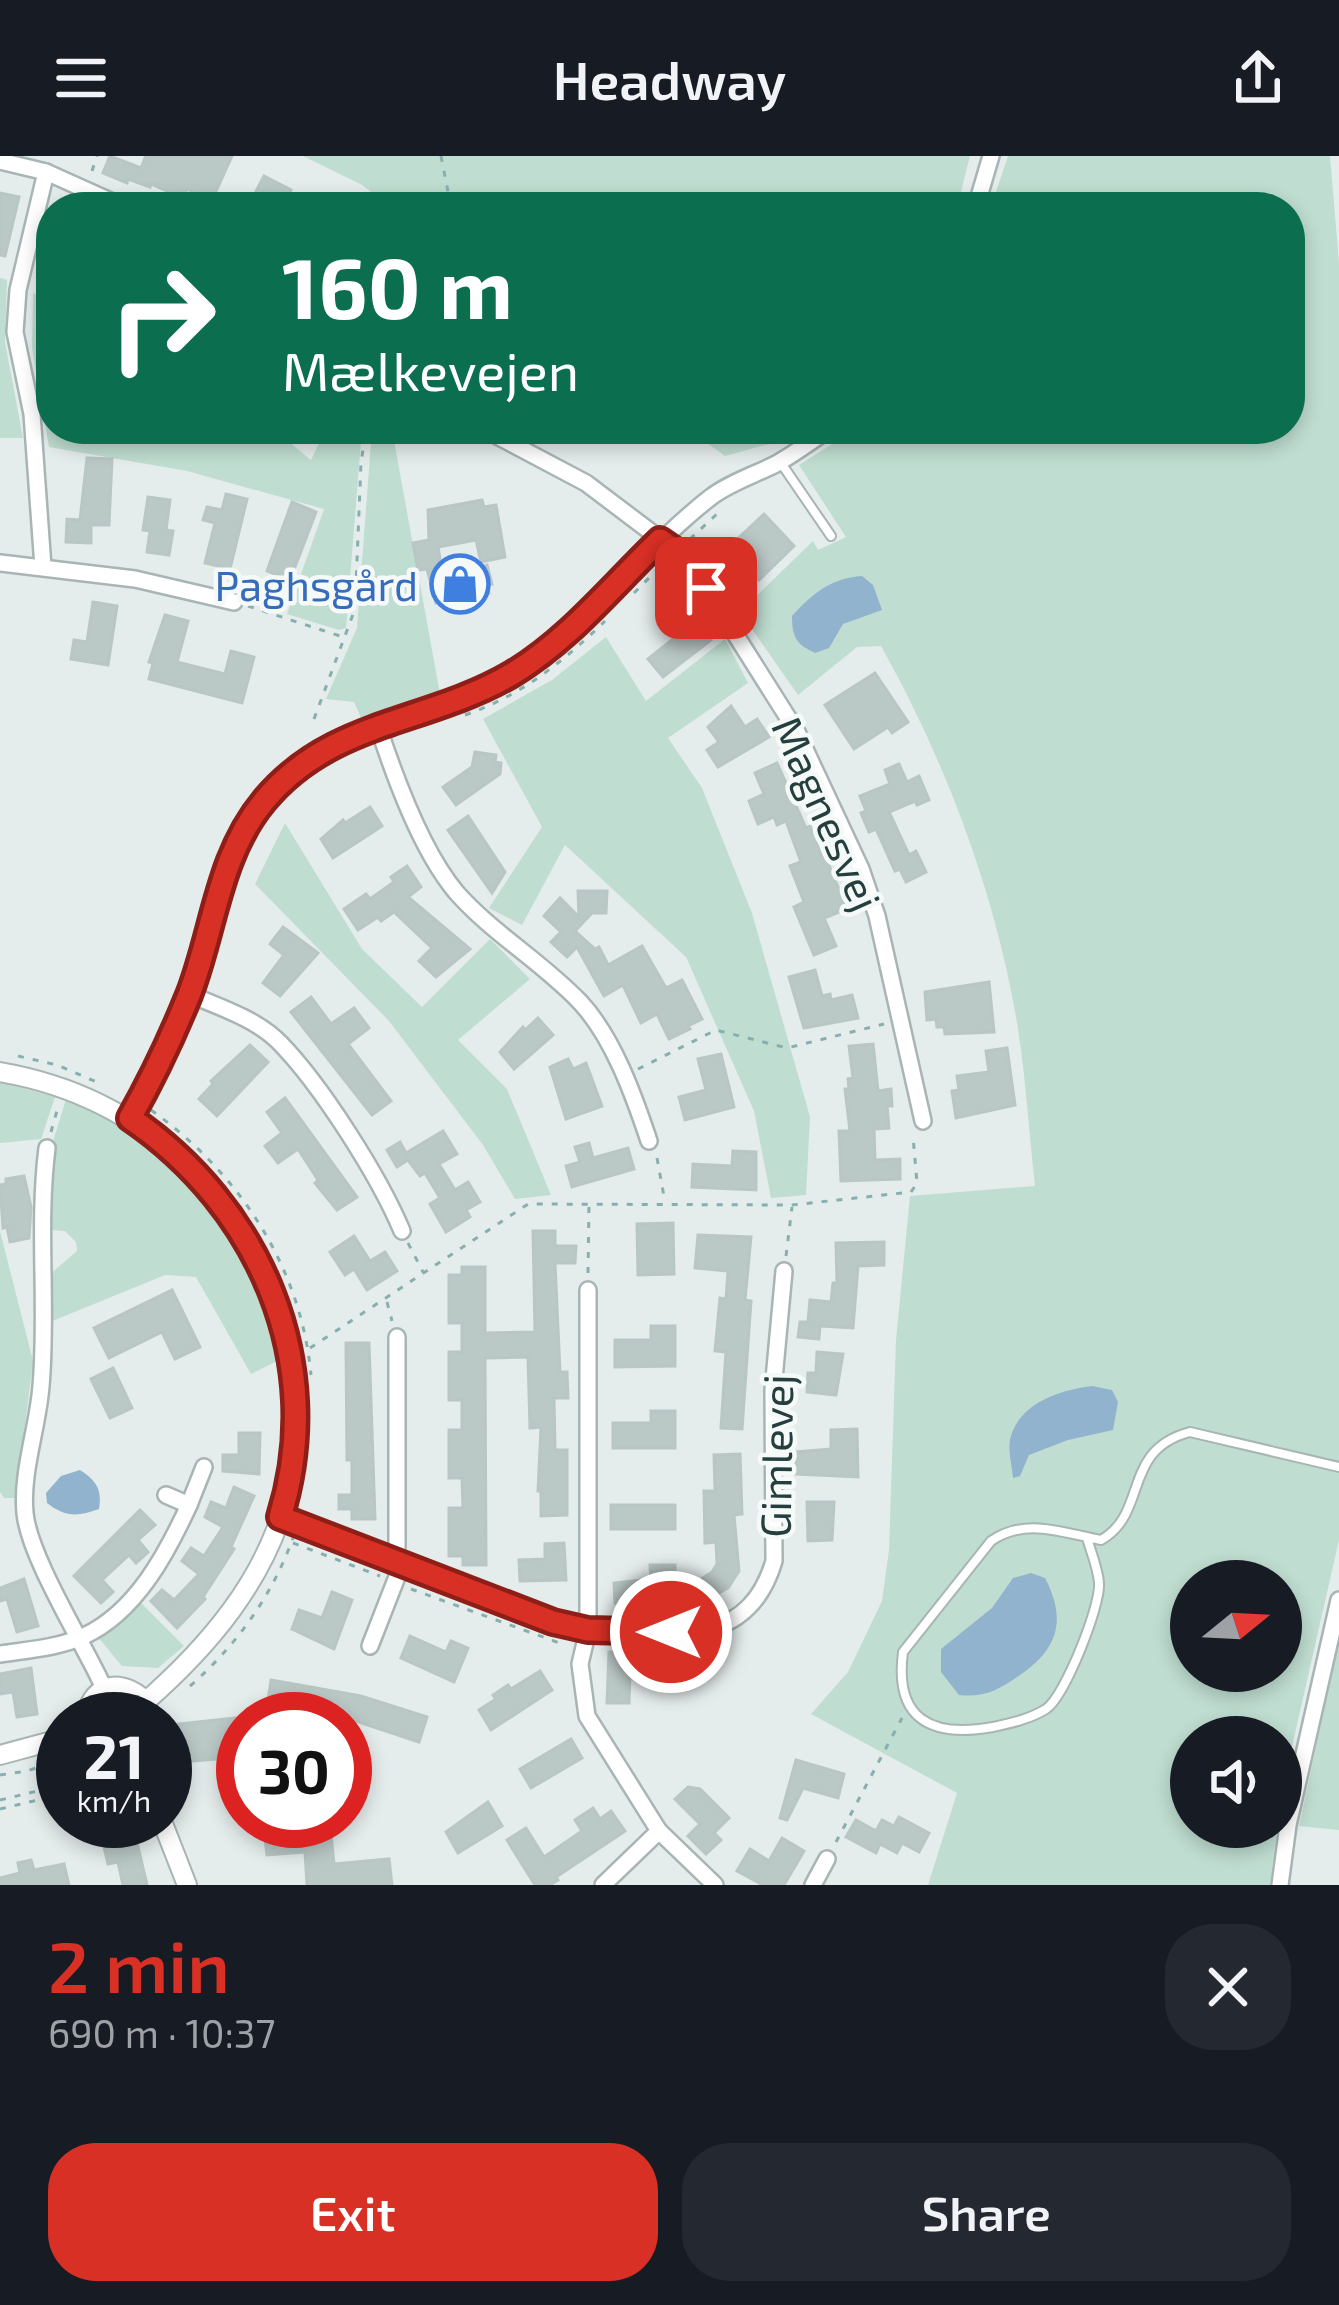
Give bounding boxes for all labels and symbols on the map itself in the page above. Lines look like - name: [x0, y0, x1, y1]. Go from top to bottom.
- pin: [655, 537, 757, 639]
- shop icon: Paghsgård: [429, 553, 491, 615]
- place label: Paghsgård: [214, 559, 418, 609]
- street label: Magnesvej: [762, 708, 893, 918]
- street label: Gimlevej: [749, 1374, 802, 1538]
- north arrow: [1170, 1560, 1302, 1692]
- position arrow: [608, 1569, 734, 1695]
- speed limit sign: 30: [216, 1692, 372, 1848]

